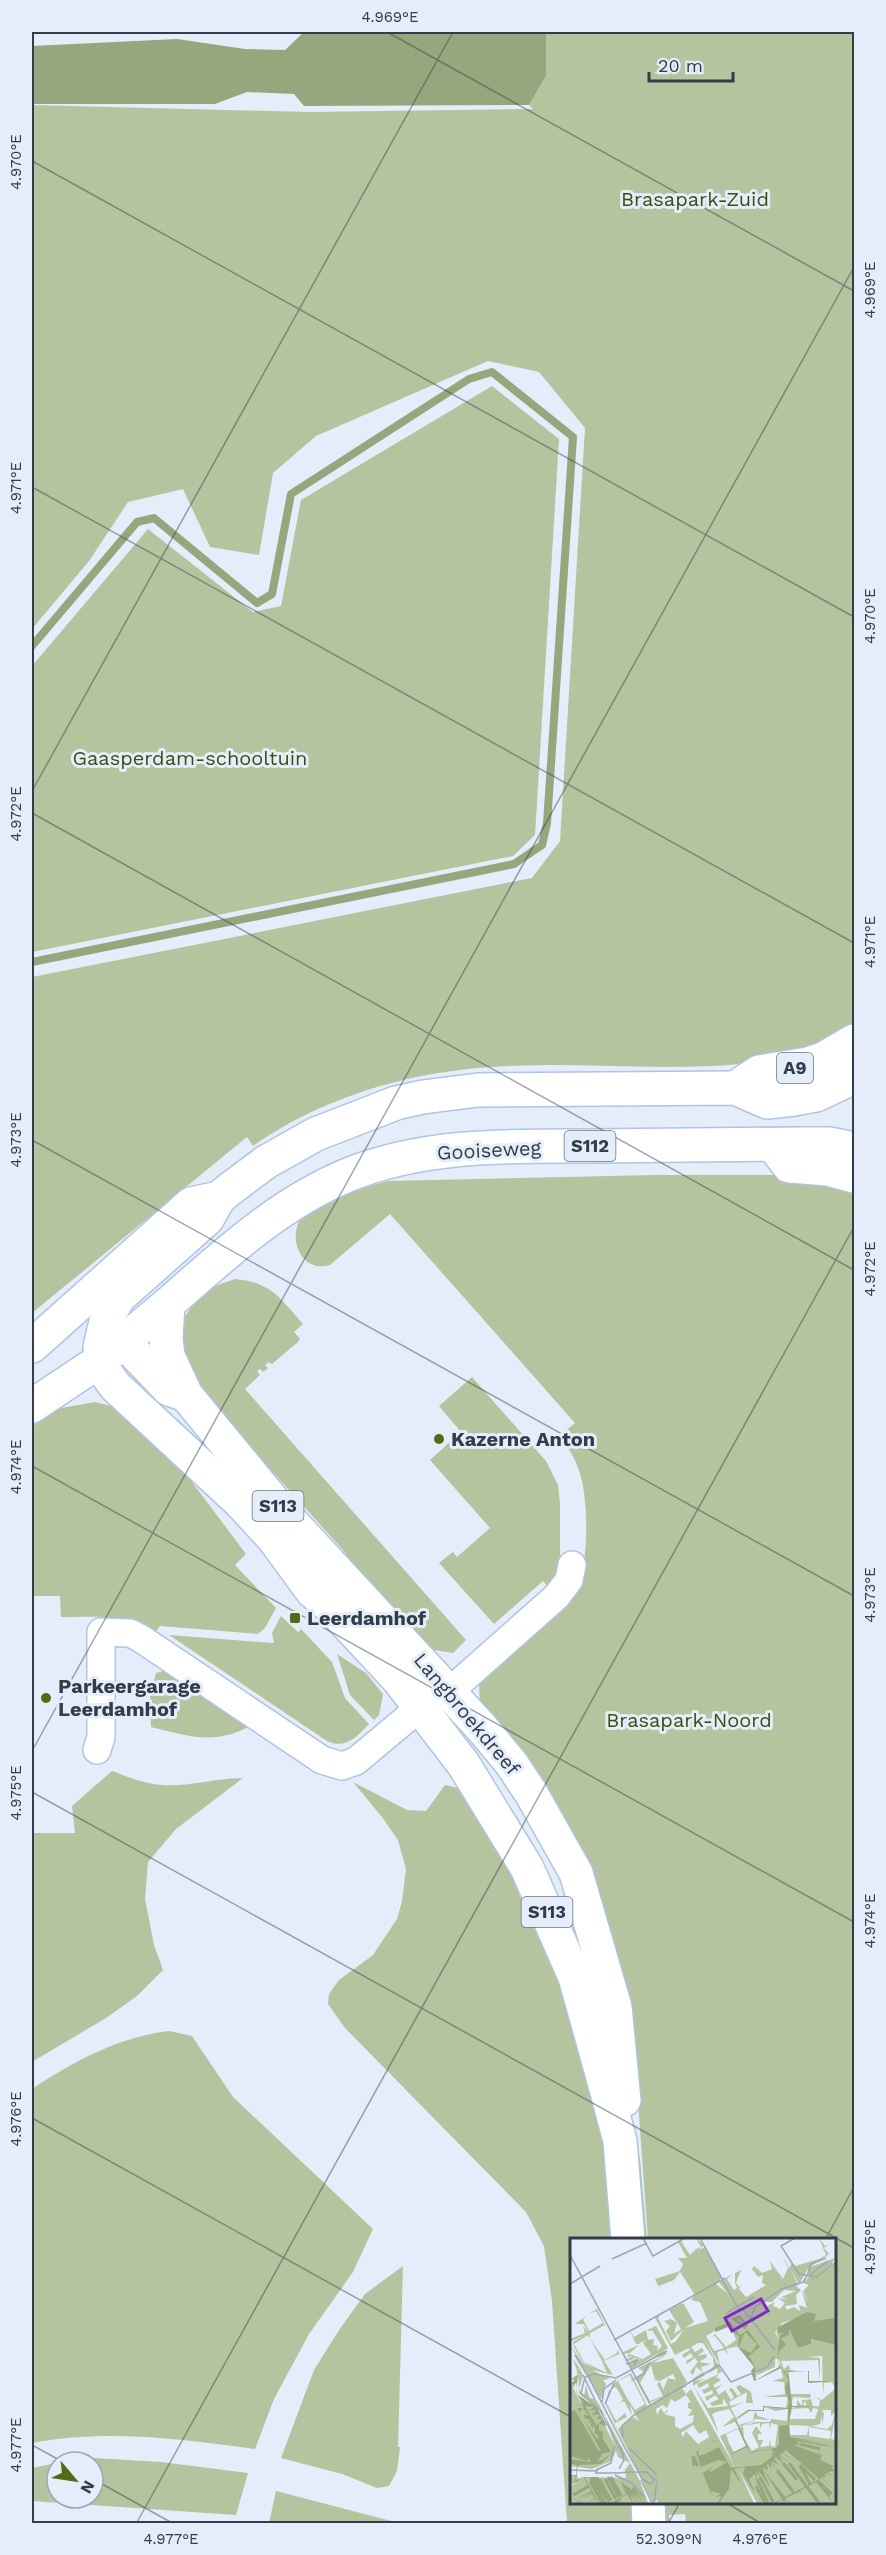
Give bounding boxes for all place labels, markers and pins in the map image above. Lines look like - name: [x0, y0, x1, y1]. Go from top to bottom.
- place label: Kazerne Anton: [451, 1427, 595, 1451]
- marker: Kazerne Anton: [432, 1432, 446, 1446]
- place label: Leerdamhof: [307, 1606, 427, 1630]
- marker: Leerdamhof: [288, 1611, 302, 1625]
- place label: Parkeergarage Leerdamhof: [58, 1674, 201, 1721]
- marker: Parkeergarage Leerdamhof: [39, 1691, 53, 1705]

